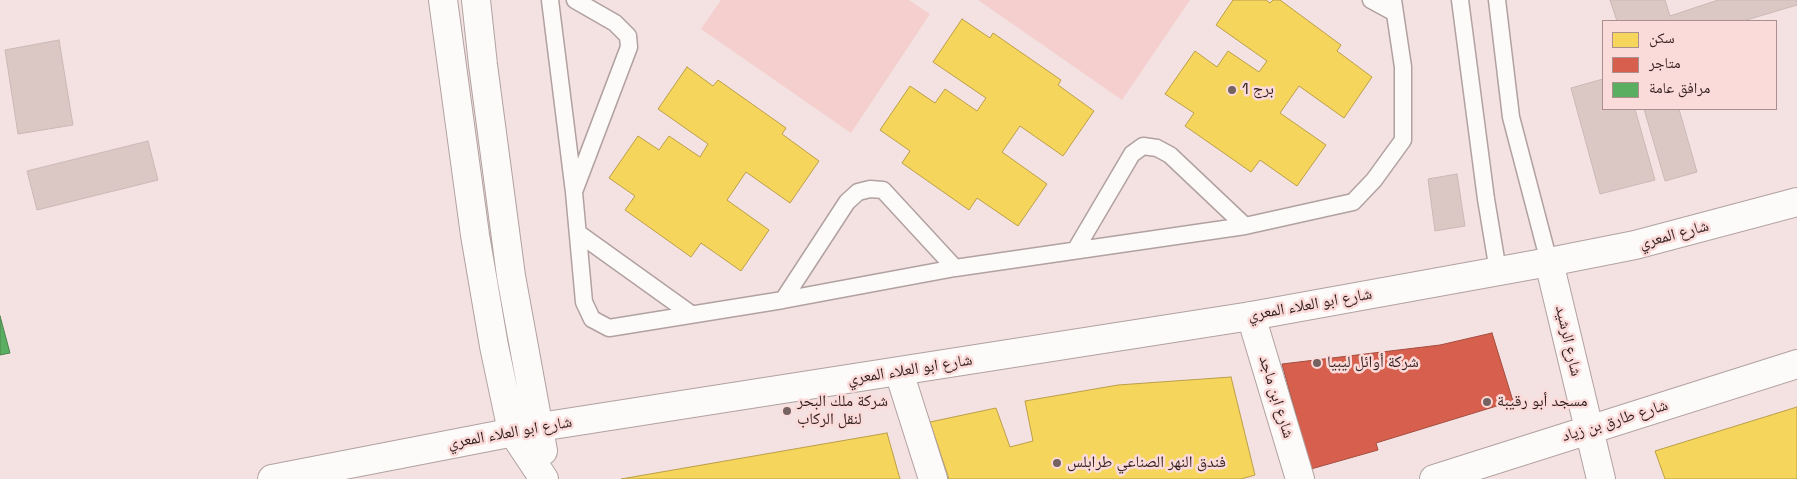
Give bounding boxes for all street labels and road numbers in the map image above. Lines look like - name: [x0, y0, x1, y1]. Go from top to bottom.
- street label: شارع المعري: [1637, 216, 1711, 254]
- street label: شارع ابو العلاء المعري: [1246, 285, 1374, 325]
- street label: شارع الرشيد: [1551, 304, 1585, 378]
- street label: شارع ابو العلاء المعري: [846, 351, 974, 389]
- street label: شارع ابن ماجد: [1254, 353, 1298, 441]
- street label: شارع طارق بن زياد: [1560, 396, 1670, 446]
- street label: شارع ابو العلاء المعري: [446, 413, 574, 453]

